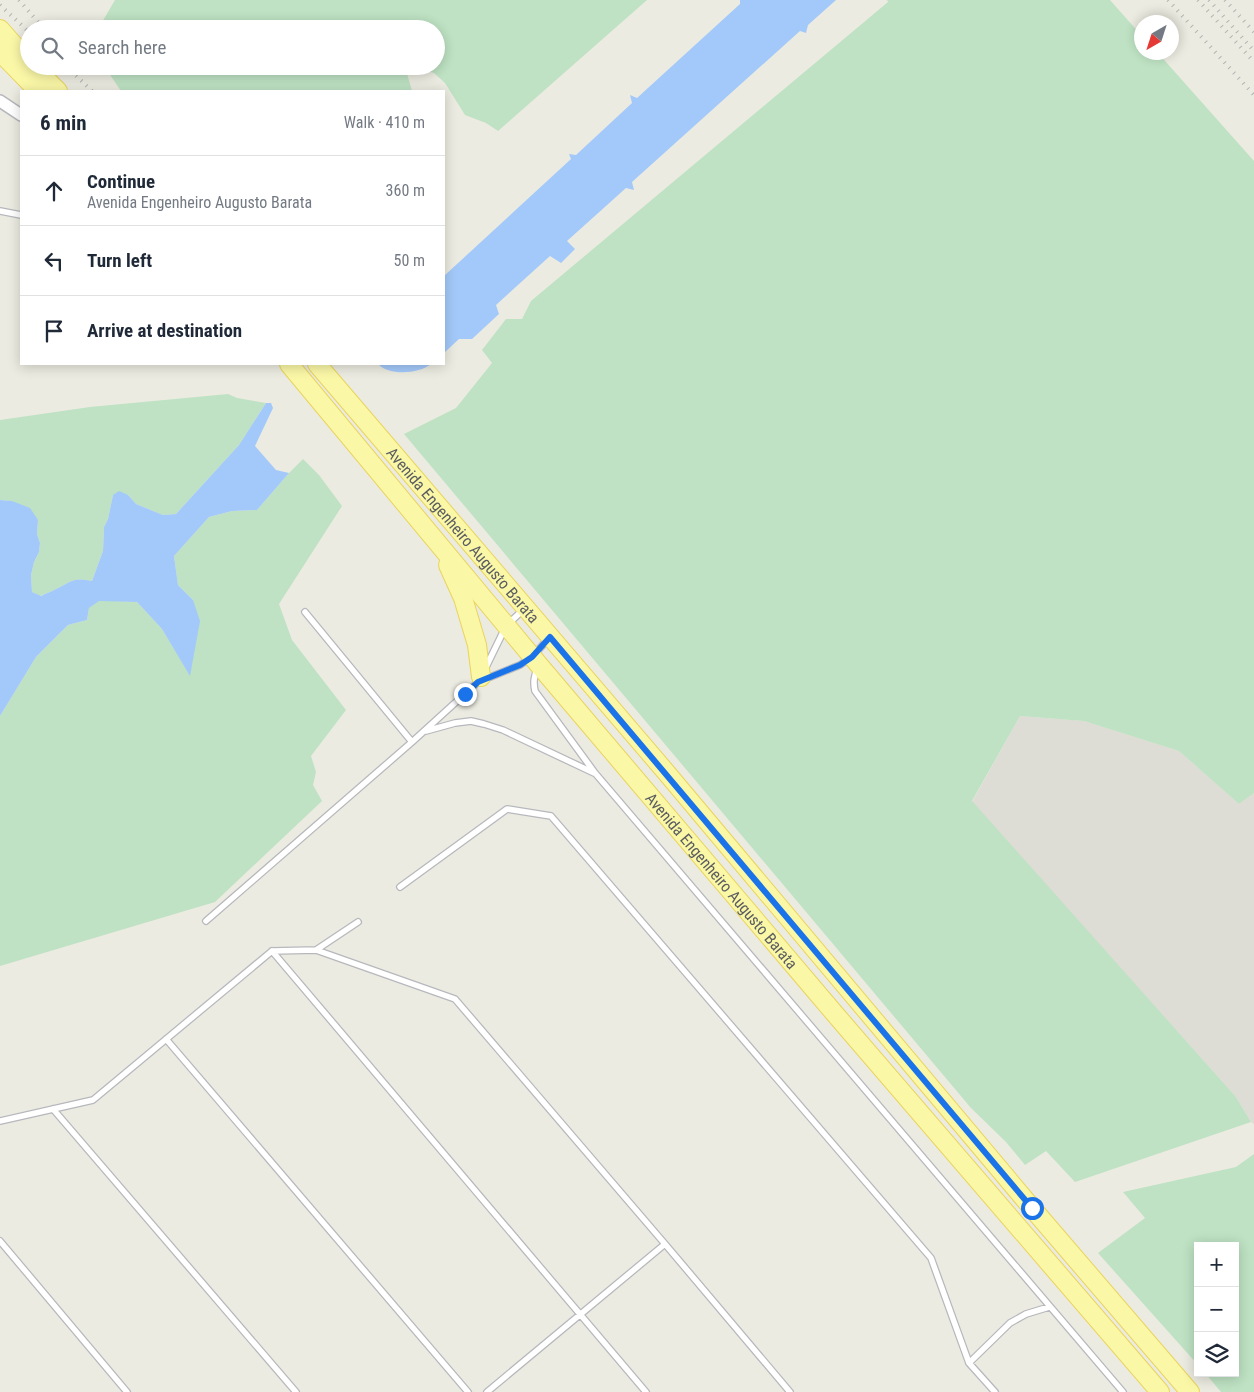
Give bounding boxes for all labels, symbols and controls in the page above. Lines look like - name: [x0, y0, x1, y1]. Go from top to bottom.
- north arrow: [1134, 15, 1179, 60]
- search box: [20, 20, 445, 75]
- icon: search: [38, 34, 66, 62]
- text: Search here: [78, 36, 166, 59]
- text: 6 min: [40, 111, 87, 135]
- text: Walk · 410 m: [344, 113, 425, 132]
- text: Continue: [87, 170, 155, 193]
- icon: ahead: [40, 177, 68, 205]
- text: 360 m: [386, 181, 425, 200]
- text: Avenida Engenheiro Augusto Barata: [87, 193, 312, 212]
- icon: left: [40, 247, 68, 275]
- text: Turn left: [87, 249, 152, 272]
- text: 50 m: [393, 251, 425, 270]
- icon: arrive: [40, 317, 68, 345]
- text: Arrive at destination: [87, 319, 242, 342]
- street label: Avenida Engenheiro Augusto Barata: [382, 444, 543, 627]
- route end: [454, 683, 477, 706]
- street label: Avenida Engenheiro Augusto Barata: [641, 789, 802, 973]
- route start: [1021, 1197, 1044, 1220]
- map controls: [1194, 1242, 1239, 1377]
- button: +: [1194, 1242, 1239, 1287]
- button: −: [1194, 1287, 1239, 1332]
- button: layers: [1194, 1332, 1239, 1377]

